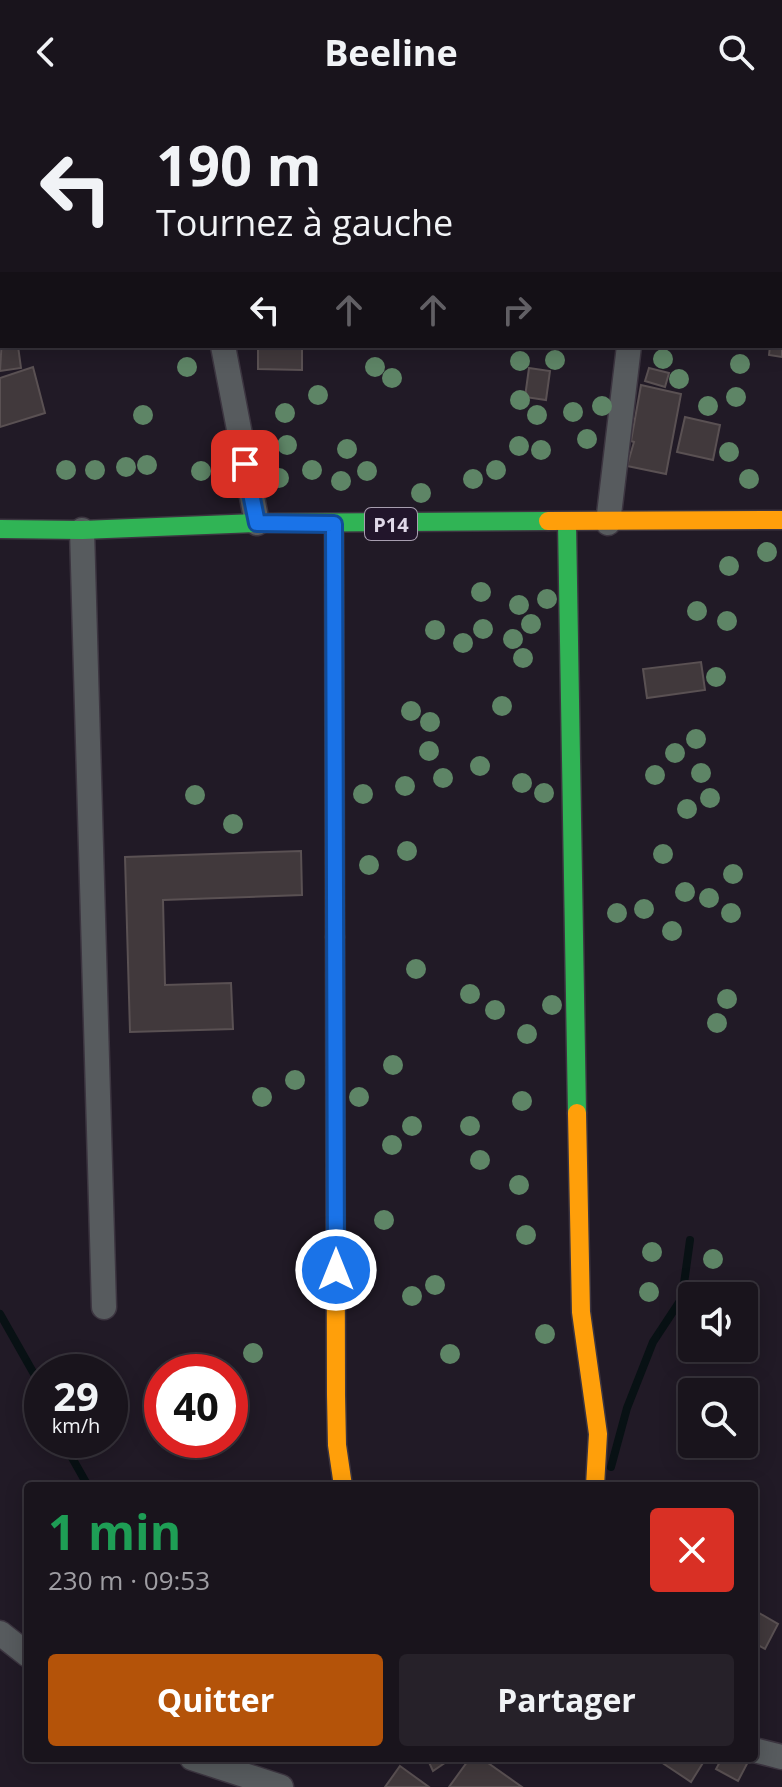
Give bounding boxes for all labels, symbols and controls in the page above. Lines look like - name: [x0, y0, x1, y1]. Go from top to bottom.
- text: Beeline: [324, 28, 458, 77]
- icon: back: [24, 30, 68, 74]
- icon: search: [714, 30, 758, 74]
- text: 190 m: [156, 126, 322, 202]
- icon: left: [24, 136, 128, 240]
- text: Tournez à gauche: [156, 198, 453, 247]
- icon: left: [243, 288, 287, 332]
- icon: ahead: [327, 288, 371, 332]
- icon: ahead: [411, 288, 455, 332]
- icon: right: [495, 288, 539, 332]
- pin: [211, 430, 279, 498]
- icon: arrive: [223, 442, 267, 486]
- road number: P14: [365, 508, 417, 540]
- position arrow: [294, 1228, 378, 1312]
- map controls: [678, 1282, 758, 1458]
- button: sound: [678, 1282, 758, 1362]
- speed limit sign: 40: [144, 1354, 248, 1458]
- text: 29: [53, 1368, 99, 1423]
- button: search: [678, 1378, 758, 1458]
- text: km/h: [52, 1412, 100, 1439]
- text: 1 min: [48, 1499, 181, 1564]
- button: close: [650, 1508, 734, 1592]
- text: 230 m · 09:53: [48, 1562, 210, 1598]
- button: Quitter: [48, 1654, 383, 1746]
- button: Partager: [399, 1654, 734, 1746]

